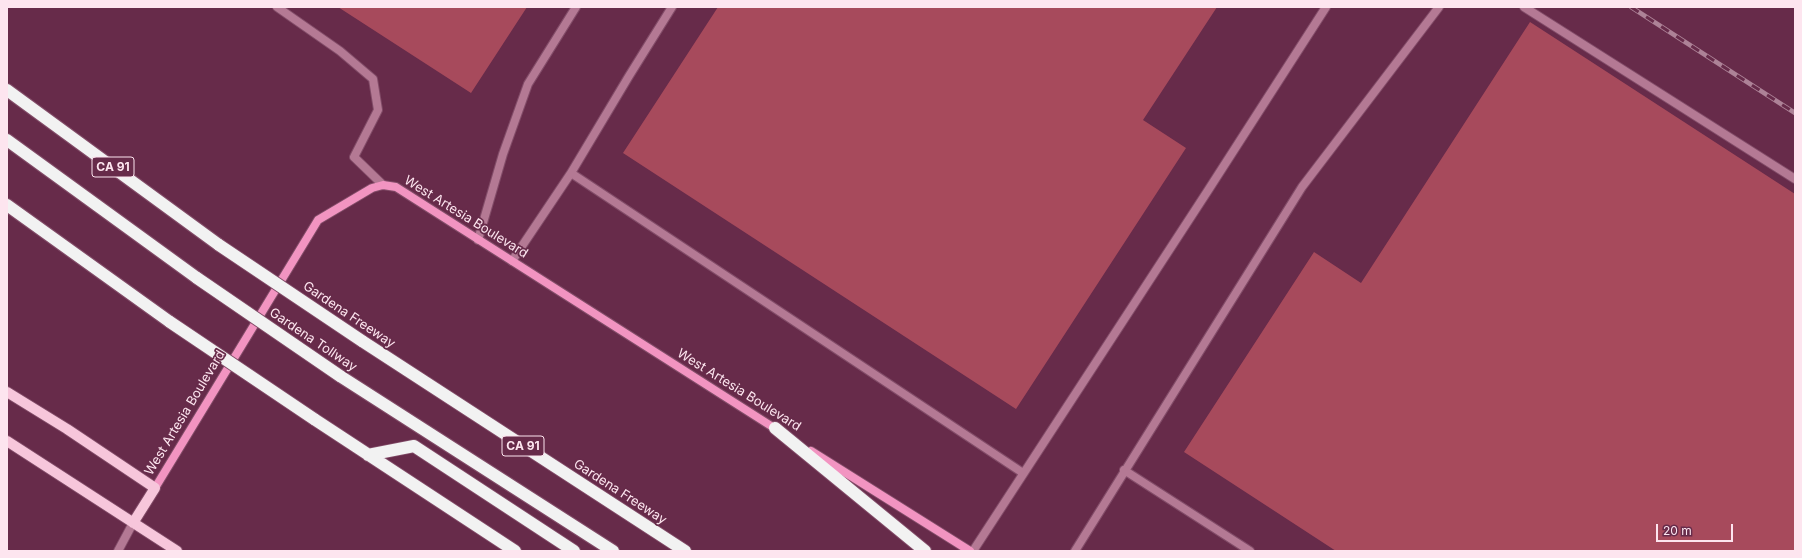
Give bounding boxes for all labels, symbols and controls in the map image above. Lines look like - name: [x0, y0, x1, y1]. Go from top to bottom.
- road number: CA 91: [92, 157, 134, 177]
- street label: West Artesia Boulevard: [401, 173, 531, 261]
- street label: Gardena Freeway: [300, 278, 398, 352]
- street label: Gardena Tollway: [266, 305, 360, 375]
- street label: West Artesia Boulevard: [674, 346, 804, 434]
- street label: West Artesia Boulevard: [142, 348, 228, 478]
- road number: CA 91: [502, 436, 544, 456]
- street label: Gardena Freeway: [571, 456, 669, 528]
- scale bar: [1658, 516, 1735, 542]
- text: 20 m: [1663, 523, 1692, 538]

